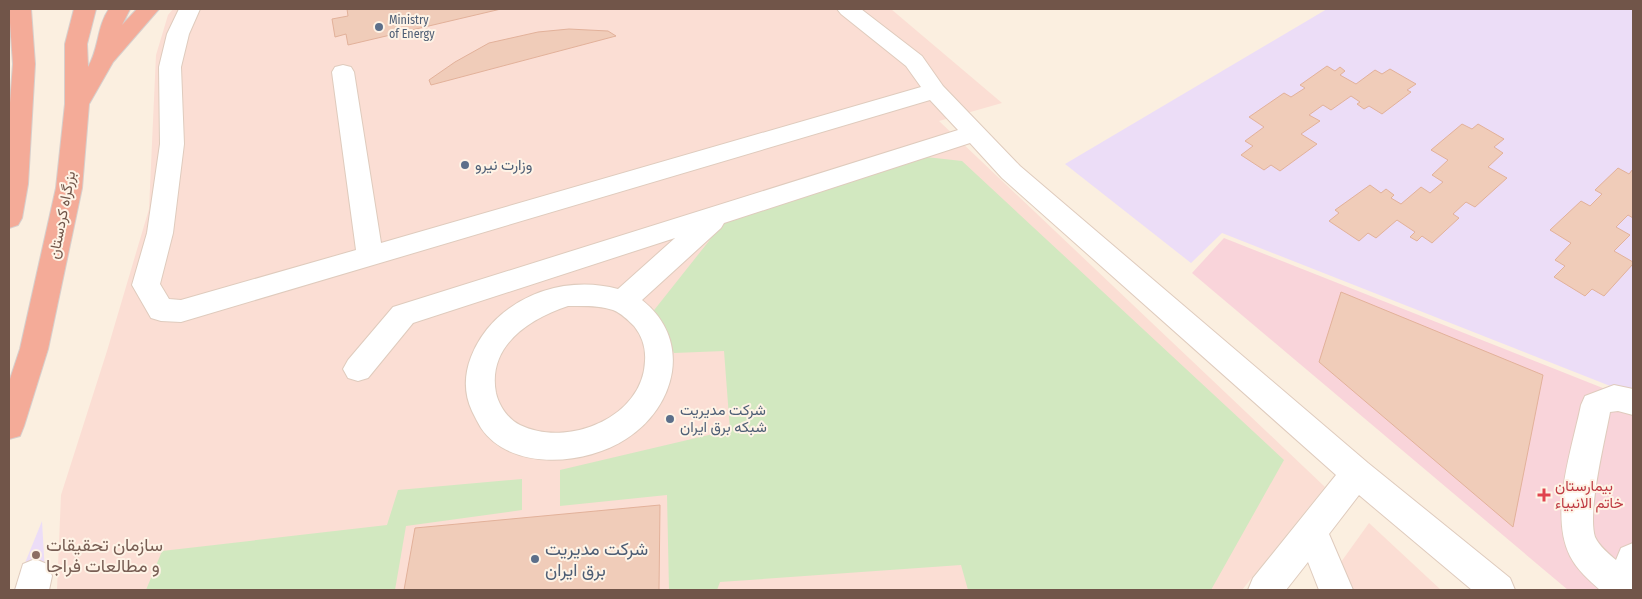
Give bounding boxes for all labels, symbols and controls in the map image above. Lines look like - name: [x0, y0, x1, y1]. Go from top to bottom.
- place label: Ministry of Energy: [389, 13, 435, 41]
- marker: Ministry of Energy: [373, 21, 385, 33]
- place label: وزارت نیرو: [475, 156, 532, 174]
- marker: وزارت نیرو: [459, 159, 471, 171]
- street label: بزرگراه کردستان: [45, 169, 79, 261]
- place label: شرکت مدیریت شبکه برق ایران: [680, 401, 767, 436]
- marker: شرکت مدیریت شبکه برق ایران: [664, 413, 676, 425]
- place label: بیمارستان خاتم الانبیاء: [1555, 477, 1624, 513]
- marker: بیمارستان خاتم الانبیاء: [1537, 488, 1551, 502]
- place label: سازمان تحقیقات و مطالعات فراجا: [46, 534, 163, 577]
- place label: شرکت مدیریت برق ایران: [545, 538, 648, 581]
- marker: سازمان تحقیقات و مطالعات فراجا: [30, 549, 42, 561]
- marker: شرکت مدیریت برق ایران: [529, 553, 541, 565]

